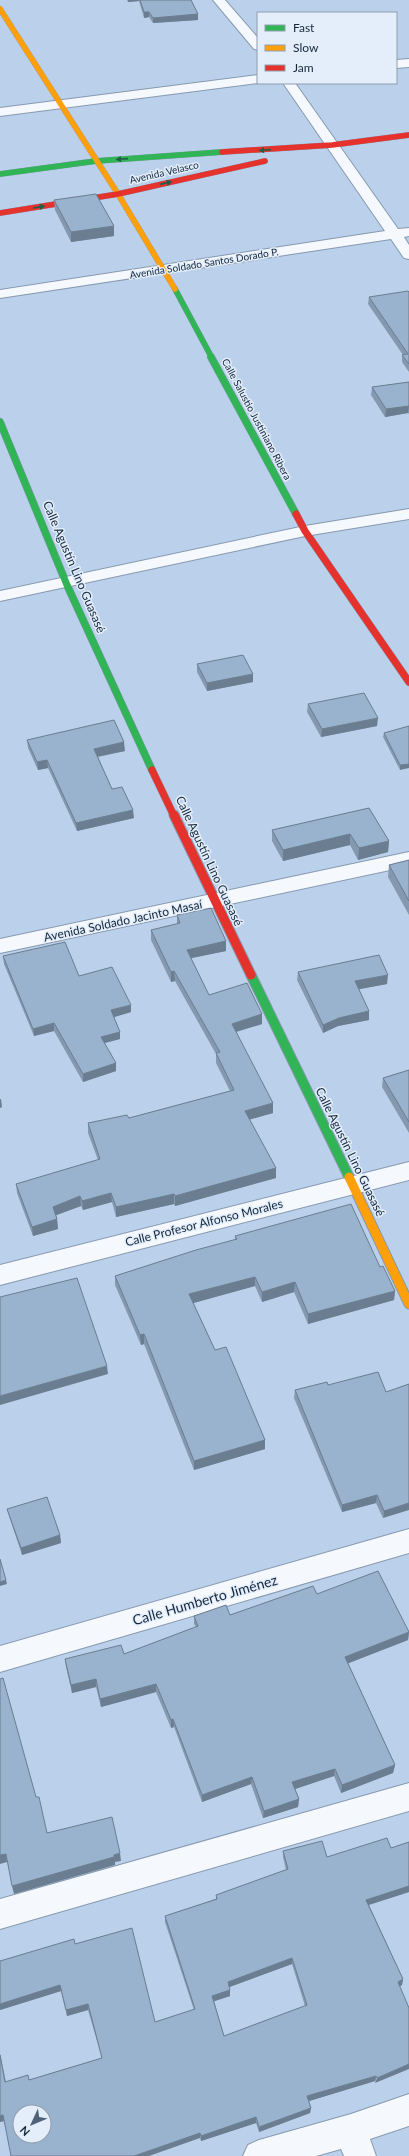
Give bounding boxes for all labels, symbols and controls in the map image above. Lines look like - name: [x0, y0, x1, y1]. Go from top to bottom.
- legend: [257, 12, 397, 84]
- text: Fast: [293, 20, 315, 35]
- text: Slow: [293, 40, 319, 55]
- text: Jam: [293, 60, 314, 75]
- one-way arrow: [259, 146, 271, 153]
- one-way arrow: [116, 156, 128, 163]
- street label: Avenida Velasco: [128, 158, 200, 186]
- one-way arrow: [160, 180, 173, 186]
- one-way arrow: [32, 203, 45, 209]
- street label: Avenida Soldado Santos Dorado P.: [129, 245, 279, 281]
- street label: Calle Salustio Justiniano Ribera: [220, 356, 294, 482]
- street label: Calle Agustín Lino Guasasé: [40, 499, 109, 635]
- street label: Calle Agustín Lino Guasasé: [173, 793, 246, 928]
- street label: Avenida Soldado Jacinto Masaí: [42, 896, 205, 945]
- street label: Calle Agustín Lino Guasasé: [313, 1085, 388, 1219]
- street label: Calle Profesor Alfonso Morales: [123, 1196, 284, 1249]
- street label: Calle Humberto Jiménez: [131, 1571, 279, 1628]
- north arrow: [12, 2104, 52, 2144]
- text: N: [17, 2124, 32, 2139]

